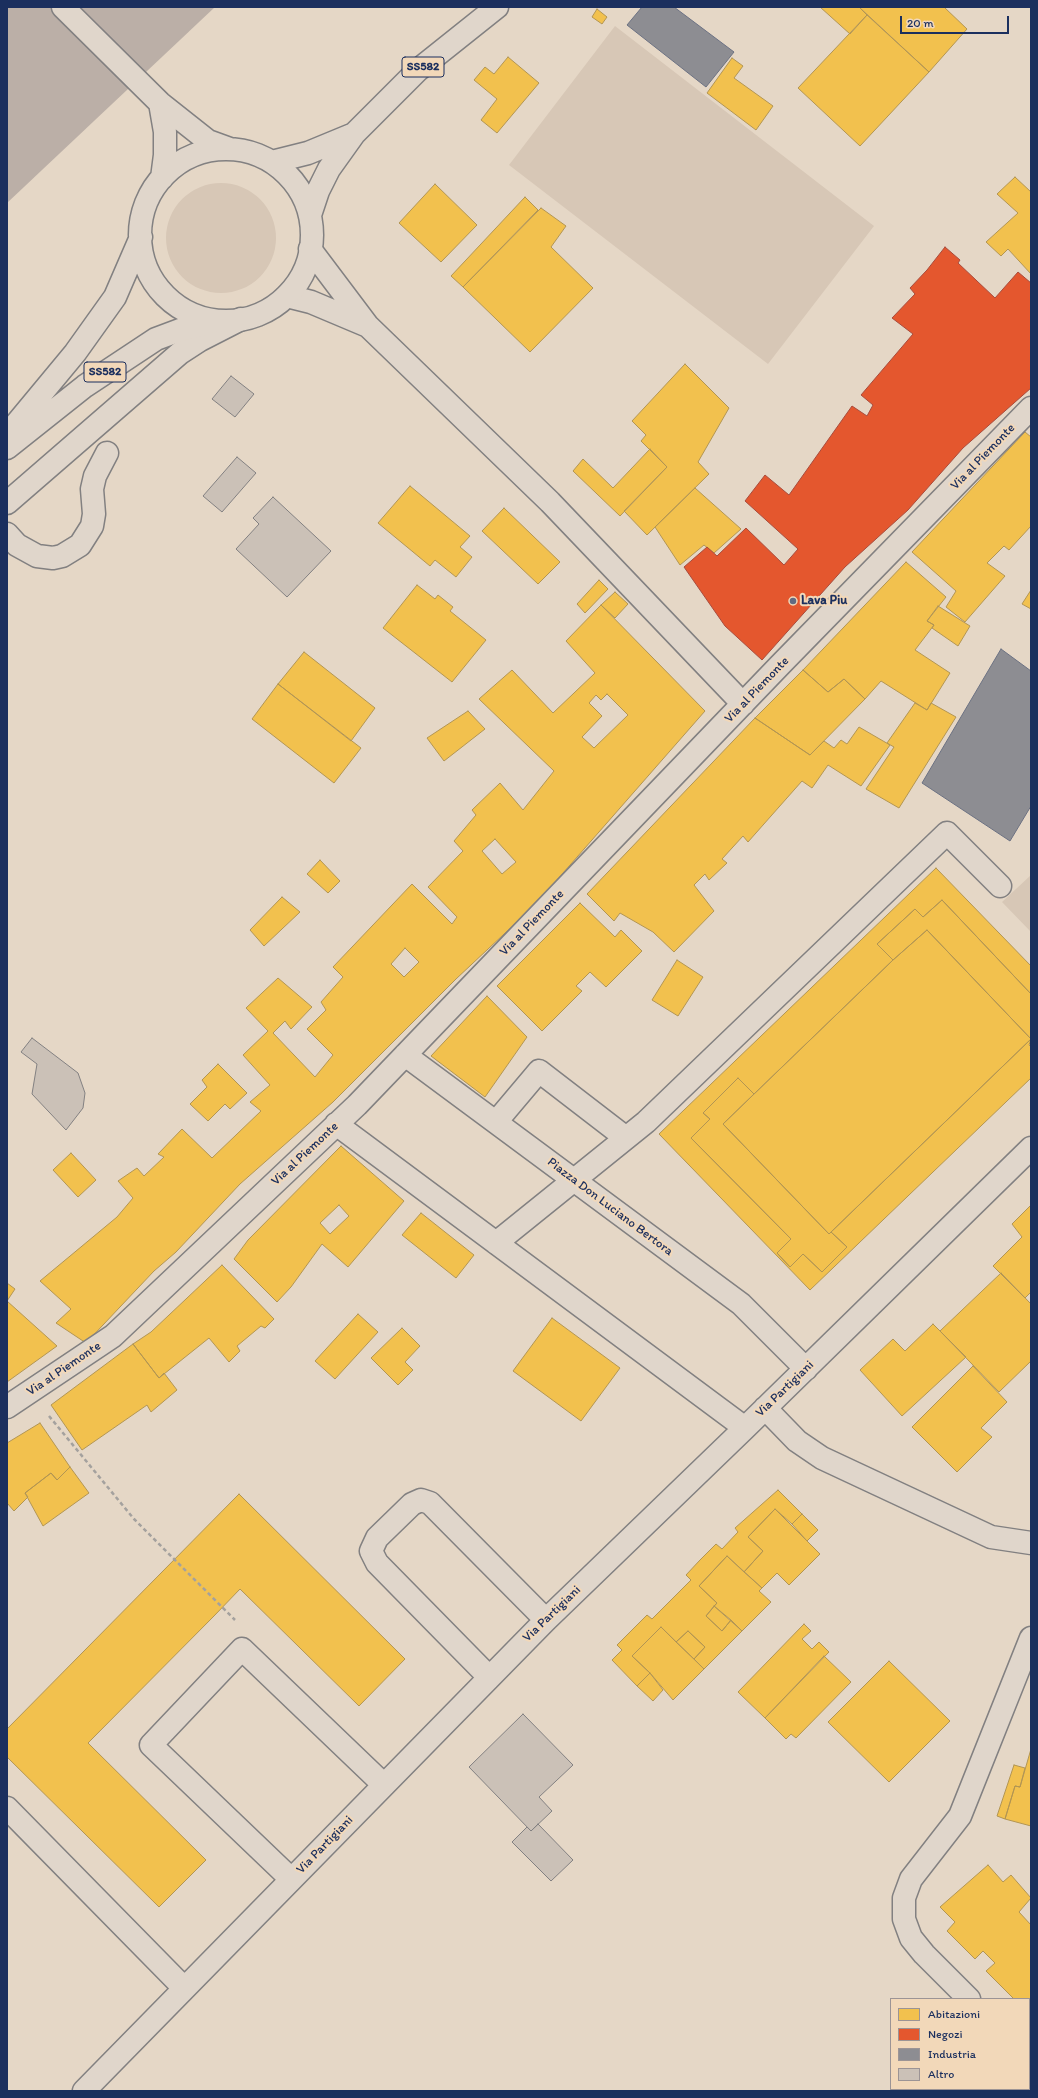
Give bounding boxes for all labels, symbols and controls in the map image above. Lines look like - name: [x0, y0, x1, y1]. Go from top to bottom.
- scale bar: [902, 8, 1011, 34]
- text: 20 m: [907, 16, 934, 30]
- road number: SS582: [402, 57, 444, 77]
- road number: SS582: [84, 362, 126, 382]
- street label: Via al Piemonte: [947, 421, 1019, 493]
- place label: Lava Piu: [801, 593, 847, 609]
- marker: Lava Piu: [788, 596, 798, 606]
- street label: Via al Piemonte: [721, 654, 793, 726]
- street label: Via al Piemonte: [496, 887, 568, 959]
- street label: Via al Piemonte: [268, 1119, 342, 1189]
- street label: Piazza Don Luciano Bertora: [544, 1155, 676, 1259]
- street label: Via al Piemonte: [24, 1338, 104, 1400]
- street label: Via Partigiani: [753, 1357, 817, 1421]
- street label: Via Partigiani: [520, 1582, 584, 1646]
- street label: Via Partigiani: [293, 1813, 357, 1877]
- legend: [890, 1998, 1030, 2090]
- text: Abitazioni: [928, 2007, 980, 2021]
- text: Negozi: [928, 2027, 963, 2041]
- text: Industria: [928, 2047, 976, 2061]
- text: Altro: [928, 2067, 954, 2081]

